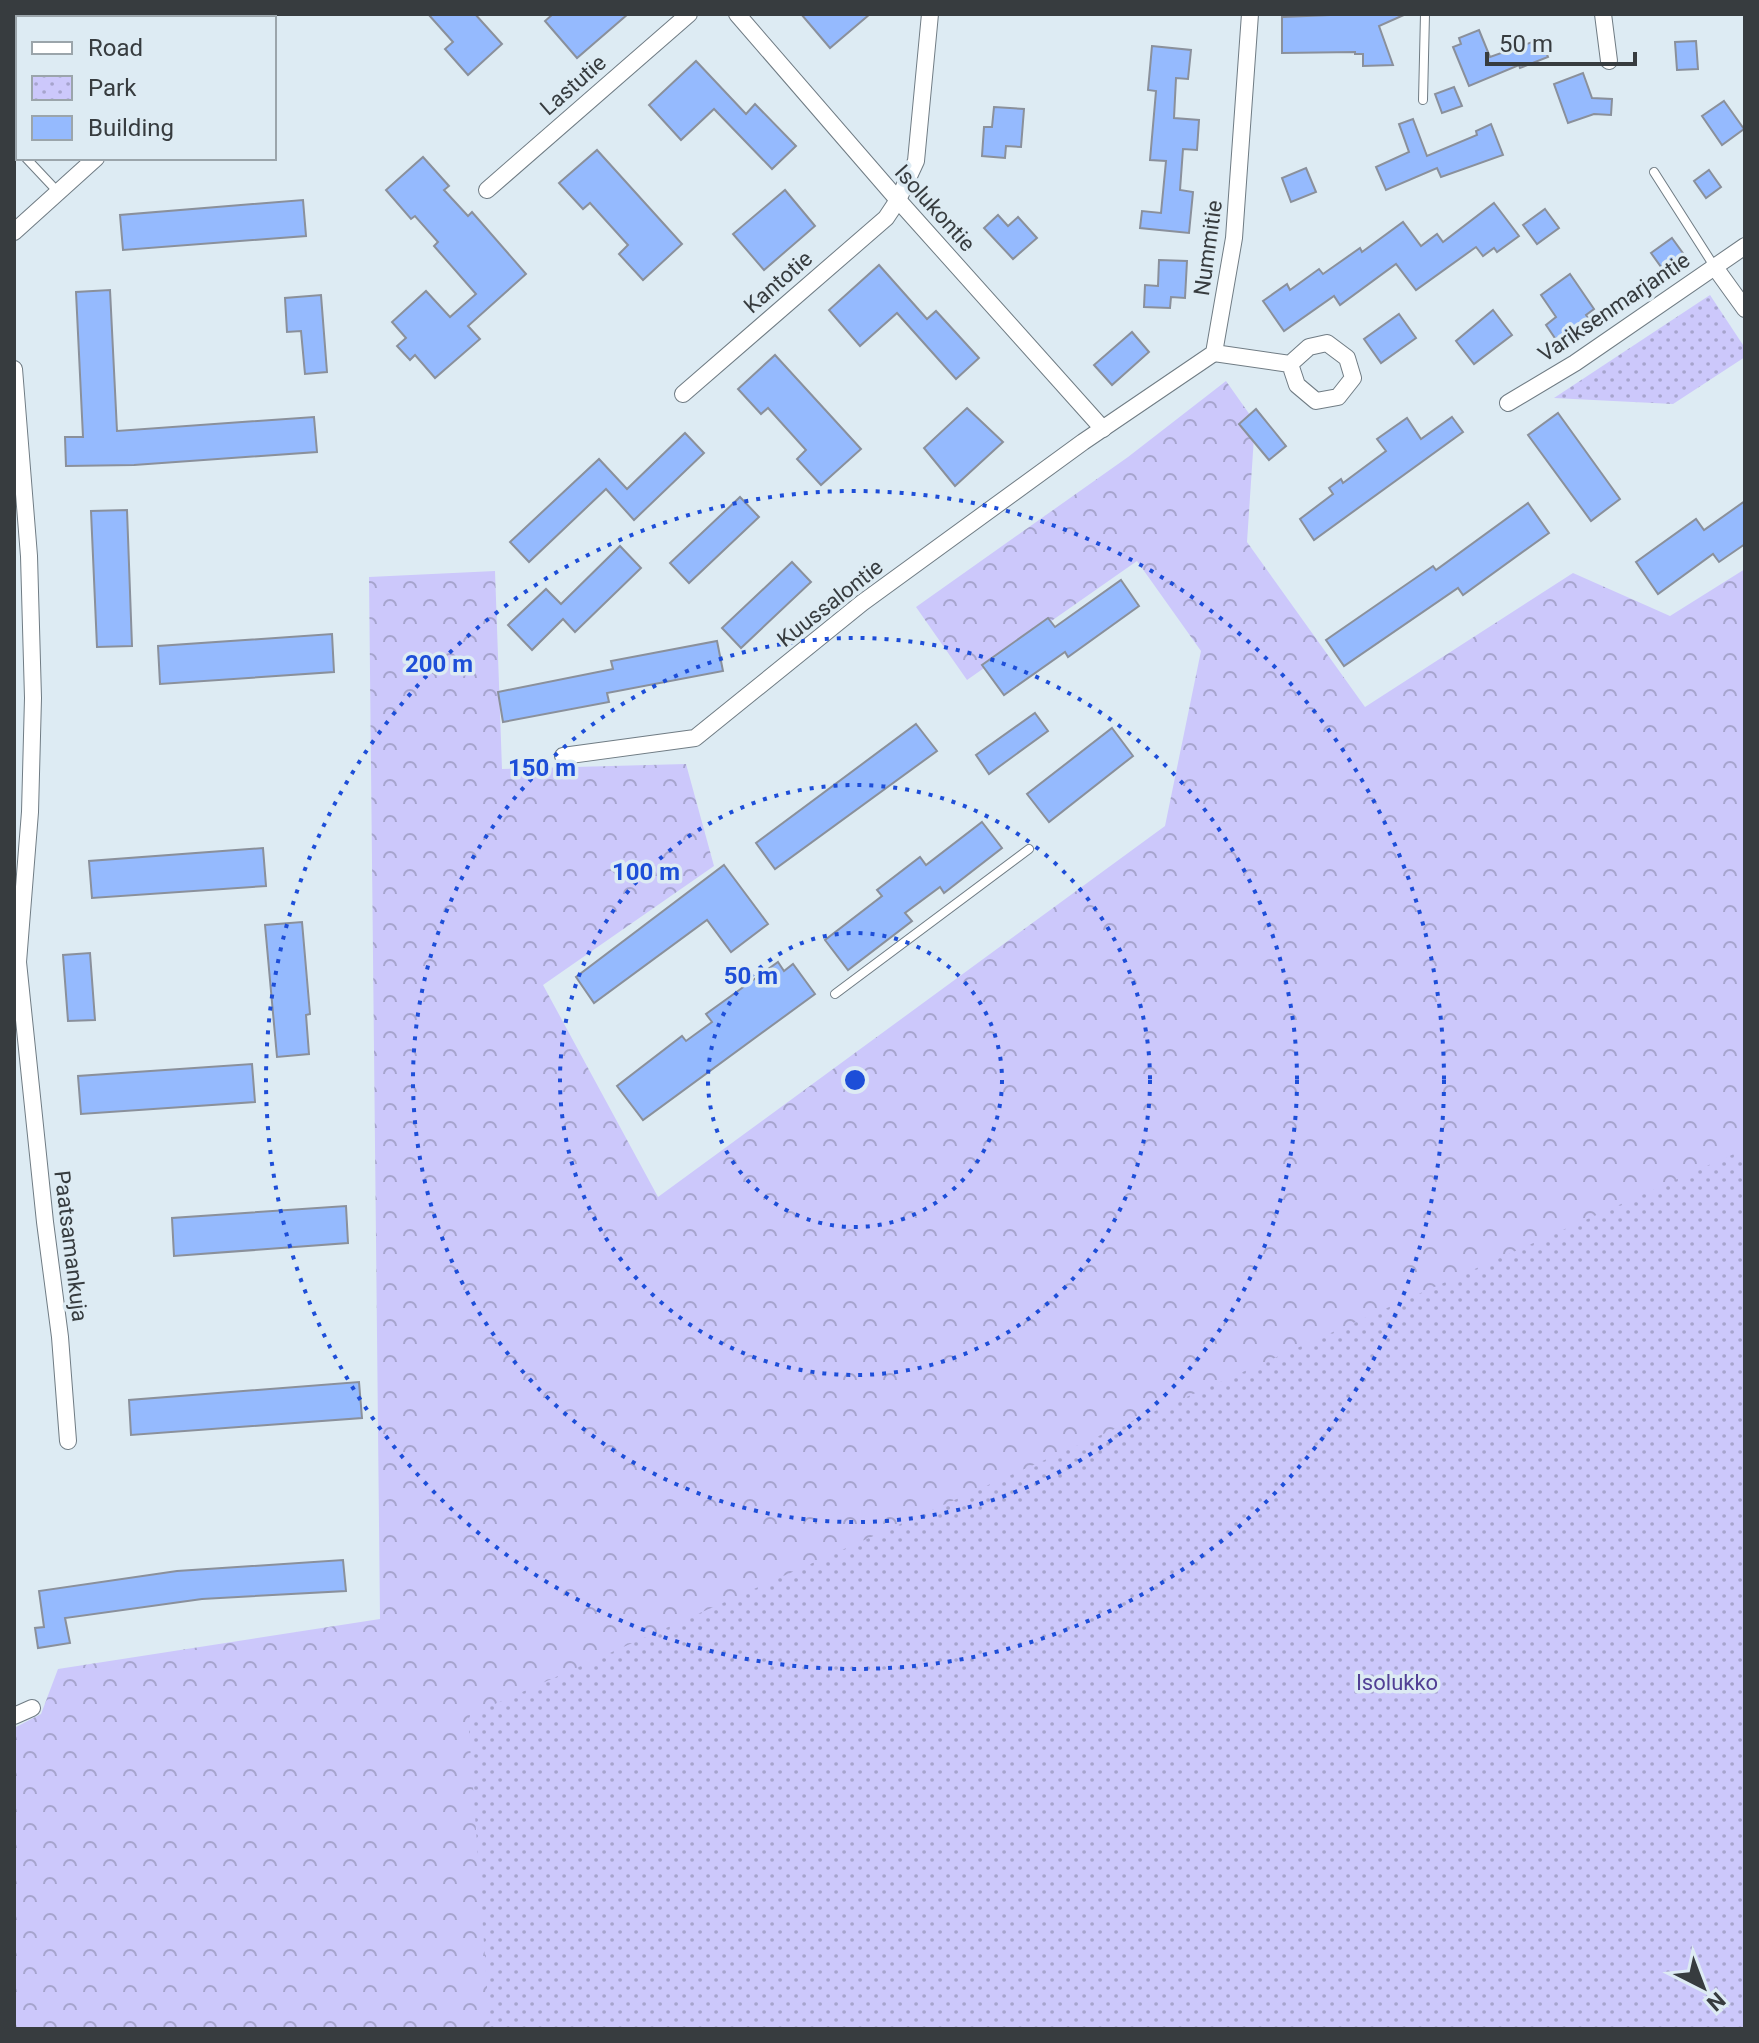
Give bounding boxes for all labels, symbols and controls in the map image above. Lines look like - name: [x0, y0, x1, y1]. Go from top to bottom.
- legend: [16, 16, 276, 160]
- scale bar: [1487, 16, 1635, 66]
- text: 50 m: [1499, 30, 1553, 58]
- text: Road: [88, 34, 143, 62]
- street label: Lastutie: [535, 50, 611, 120]
- text: Park: [88, 74, 137, 102]
- text: Building: [88, 114, 174, 142]
- street label: Isolukontie: [890, 160, 980, 256]
- street label: Nummitie: [1189, 199, 1227, 297]
- street label: Kantotie: [739, 246, 817, 318]
- street label: Variksenmarjantie: [1534, 247, 1694, 367]
- street label: Kuussalontie: [772, 554, 888, 652]
- text: 200 m: [405, 650, 473, 678]
- text: 150 m: [508, 754, 576, 782]
- text: 100 m: [612, 858, 680, 886]
- text: 50 m: [724, 962, 778, 990]
- centre of rings: [841, 1066, 869, 1094]
- street label: Paatsamankuja: [49, 1169, 93, 1323]
- park label: Isolukko: [1356, 1670, 1438, 1695]
- north arrow: [1663, 1947, 1743, 2027]
- text: N: [1702, 1987, 1730, 2016]

